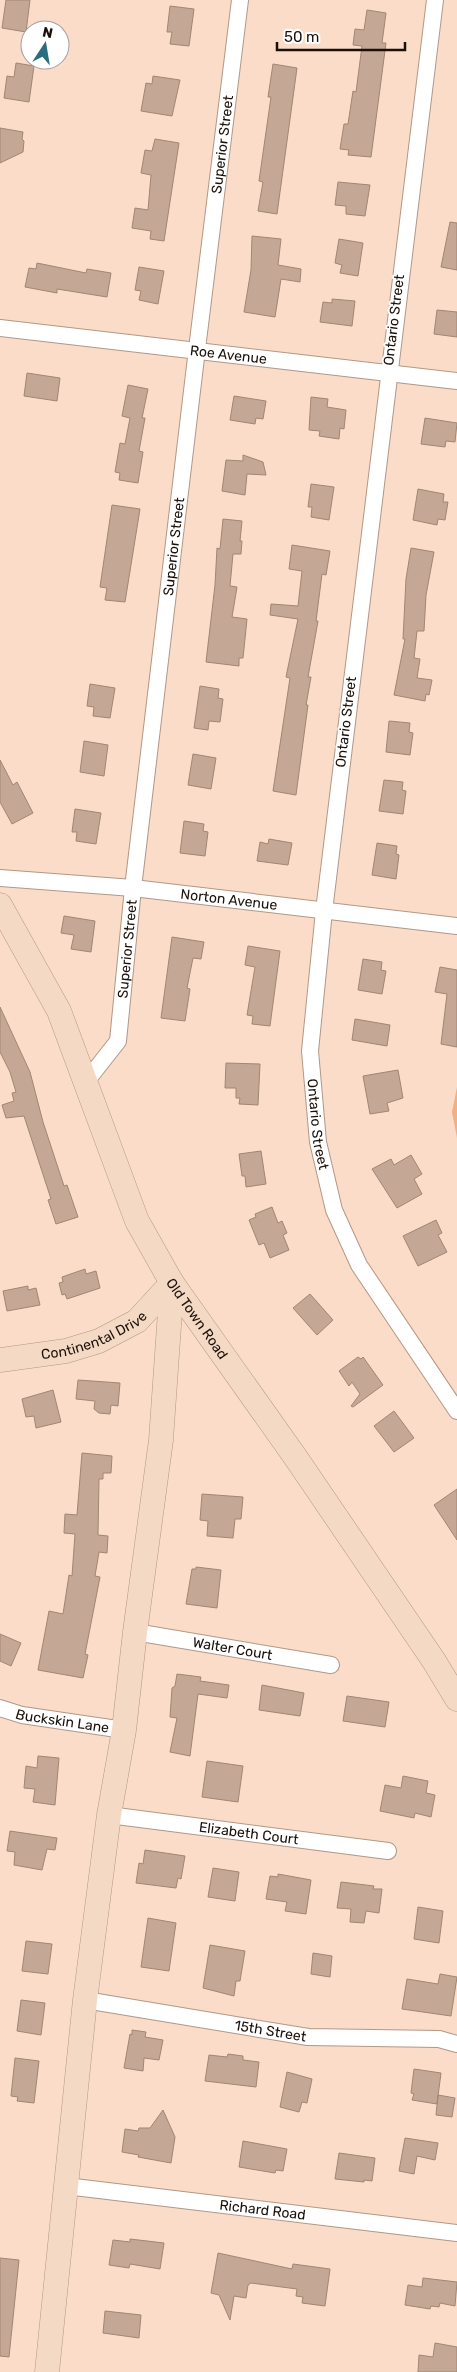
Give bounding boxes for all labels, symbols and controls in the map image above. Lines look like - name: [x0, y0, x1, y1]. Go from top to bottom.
- north arrow: [20, 20, 70, 70]
- scale bar: [277, 20, 404, 52]
- text: N: [41, 23, 54, 42]
- text: 50 m: [284, 28, 319, 46]
- street label: Superior Street: [208, 94, 237, 195]
- street label: Ontario Street: [380, 273, 408, 367]
- street label: Roe Avenue: [189, 342, 268, 367]
- street label: Superior Street: [159, 496, 188, 597]
- street label: Ontario Street: [332, 675, 360, 769]
- street label: Norton Avenue: [180, 885, 278, 913]
- street label: Superior Street: [114, 898, 140, 999]
- street label: Ontario Street: [304, 1078, 333, 1172]
- street label: Old Town Road: [163, 1275, 232, 1362]
- street label: Continental Drive: [40, 1307, 150, 1363]
- street label: Walter Court: [192, 1633, 274, 1664]
- street label: Buckskin Lane: [13, 1705, 111, 1736]
- street label: Elizabeth Court: [198, 1818, 300, 1848]
- street label: 15th Street: [233, 2016, 308, 2045]
- street label: Richard Road: [219, 2196, 307, 2223]

